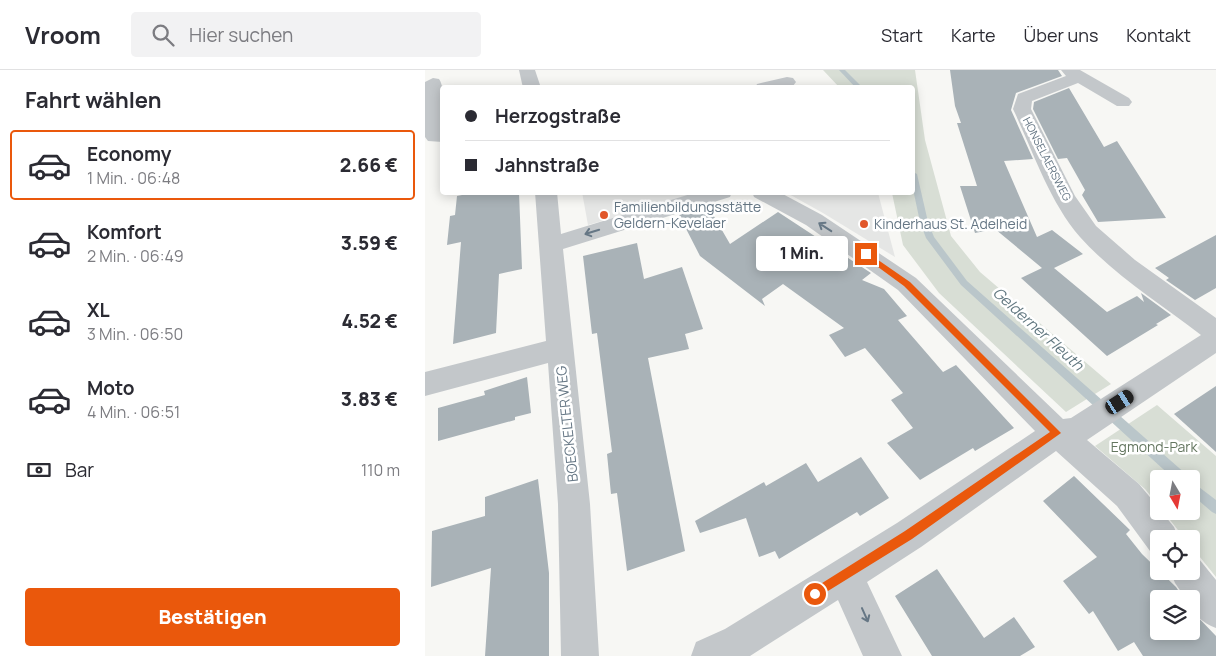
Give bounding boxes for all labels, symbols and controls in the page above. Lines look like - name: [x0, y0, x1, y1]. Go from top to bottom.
- search box: [131, 12, 481, 57]
- text: Vroom: [25, 18, 101, 51]
- icon: search: [149, 21, 177, 49]
- text: Hier suchen: [189, 22, 293, 48]
- text: Start: [881, 23, 923, 47]
- text: Karte: [951, 23, 996, 47]
- text: Über uns: [1024, 23, 1098, 47]
- text: Kontakt: [1126, 23, 1191, 47]
- text: Fahrt wählen: [25, 85, 162, 115]
- text: Herzogstraße: [495, 103, 621, 129]
- street label: HONSELAERSWEG: [1020, 114, 1075, 204]
- text: Economy: [87, 141, 171, 167]
- icon: car: [27, 143, 72, 188]
- text: 2.66 €: [340, 152, 398, 178]
- text: Jahnstraße: [495, 152, 600, 178]
- text: 1 Min. · 06:48: [87, 167, 180, 189]
- place label: Familienbildungsstätte Geldern-Kevelaer: [614, 197, 761, 232]
- marker: Familienbildungsstätte Geldern-Kevelaer: [598, 209, 610, 221]
- place label: Kinderhaus St. Adelheid: [874, 214, 1027, 233]
- marker: Kinderhaus St. Adelheid: [858, 218, 870, 230]
- text: Komfort: [87, 219, 162, 245]
- icon: car: [27, 221, 72, 266]
- one-way arrow: [818, 222, 832, 232]
- one-way arrow: [584, 228, 600, 237]
- text: 3.59 €: [341, 230, 398, 256]
- callout: 1 Min.: [756, 236, 849, 272]
- text: 1 Min.: [780, 242, 824, 264]
- route end: [855, 243, 877, 265]
- text: 2 Min. · 06:49: [87, 245, 184, 267]
- water label: Gelderner Fleuth: [988, 282, 1089, 376]
- text: XL: [87, 297, 110, 323]
- icon: car: [27, 299, 72, 344]
- text: 4.52 €: [341, 308, 398, 334]
- text: 3 Min. · 06:50: [87, 323, 183, 345]
- street label: BOECKELTER WEG: [551, 365, 582, 483]
- text: Moto: [87, 375, 134, 401]
- icon: car: [27, 377, 72, 422]
- text: 3.83 €: [341, 386, 398, 412]
- car: [1103, 388, 1136, 416]
- text: 4 Min. · 06:51: [87, 401, 180, 423]
- park label: Egmond-Park: [1111, 437, 1198, 456]
- icon: cash: [25, 456, 53, 484]
- text: Bar: [65, 457, 94, 483]
- text: 110 m: [361, 459, 400, 481]
- north arrow: [1150, 470, 1200, 520]
- map controls: [1150, 470, 1200, 640]
- button: locate: [1150, 530, 1200, 580]
- route start: [804, 583, 826, 605]
- button: Bestätigen: [25, 588, 400, 646]
- button: layers: [1150, 590, 1200, 640]
- one-way arrow: [861, 607, 871, 622]

